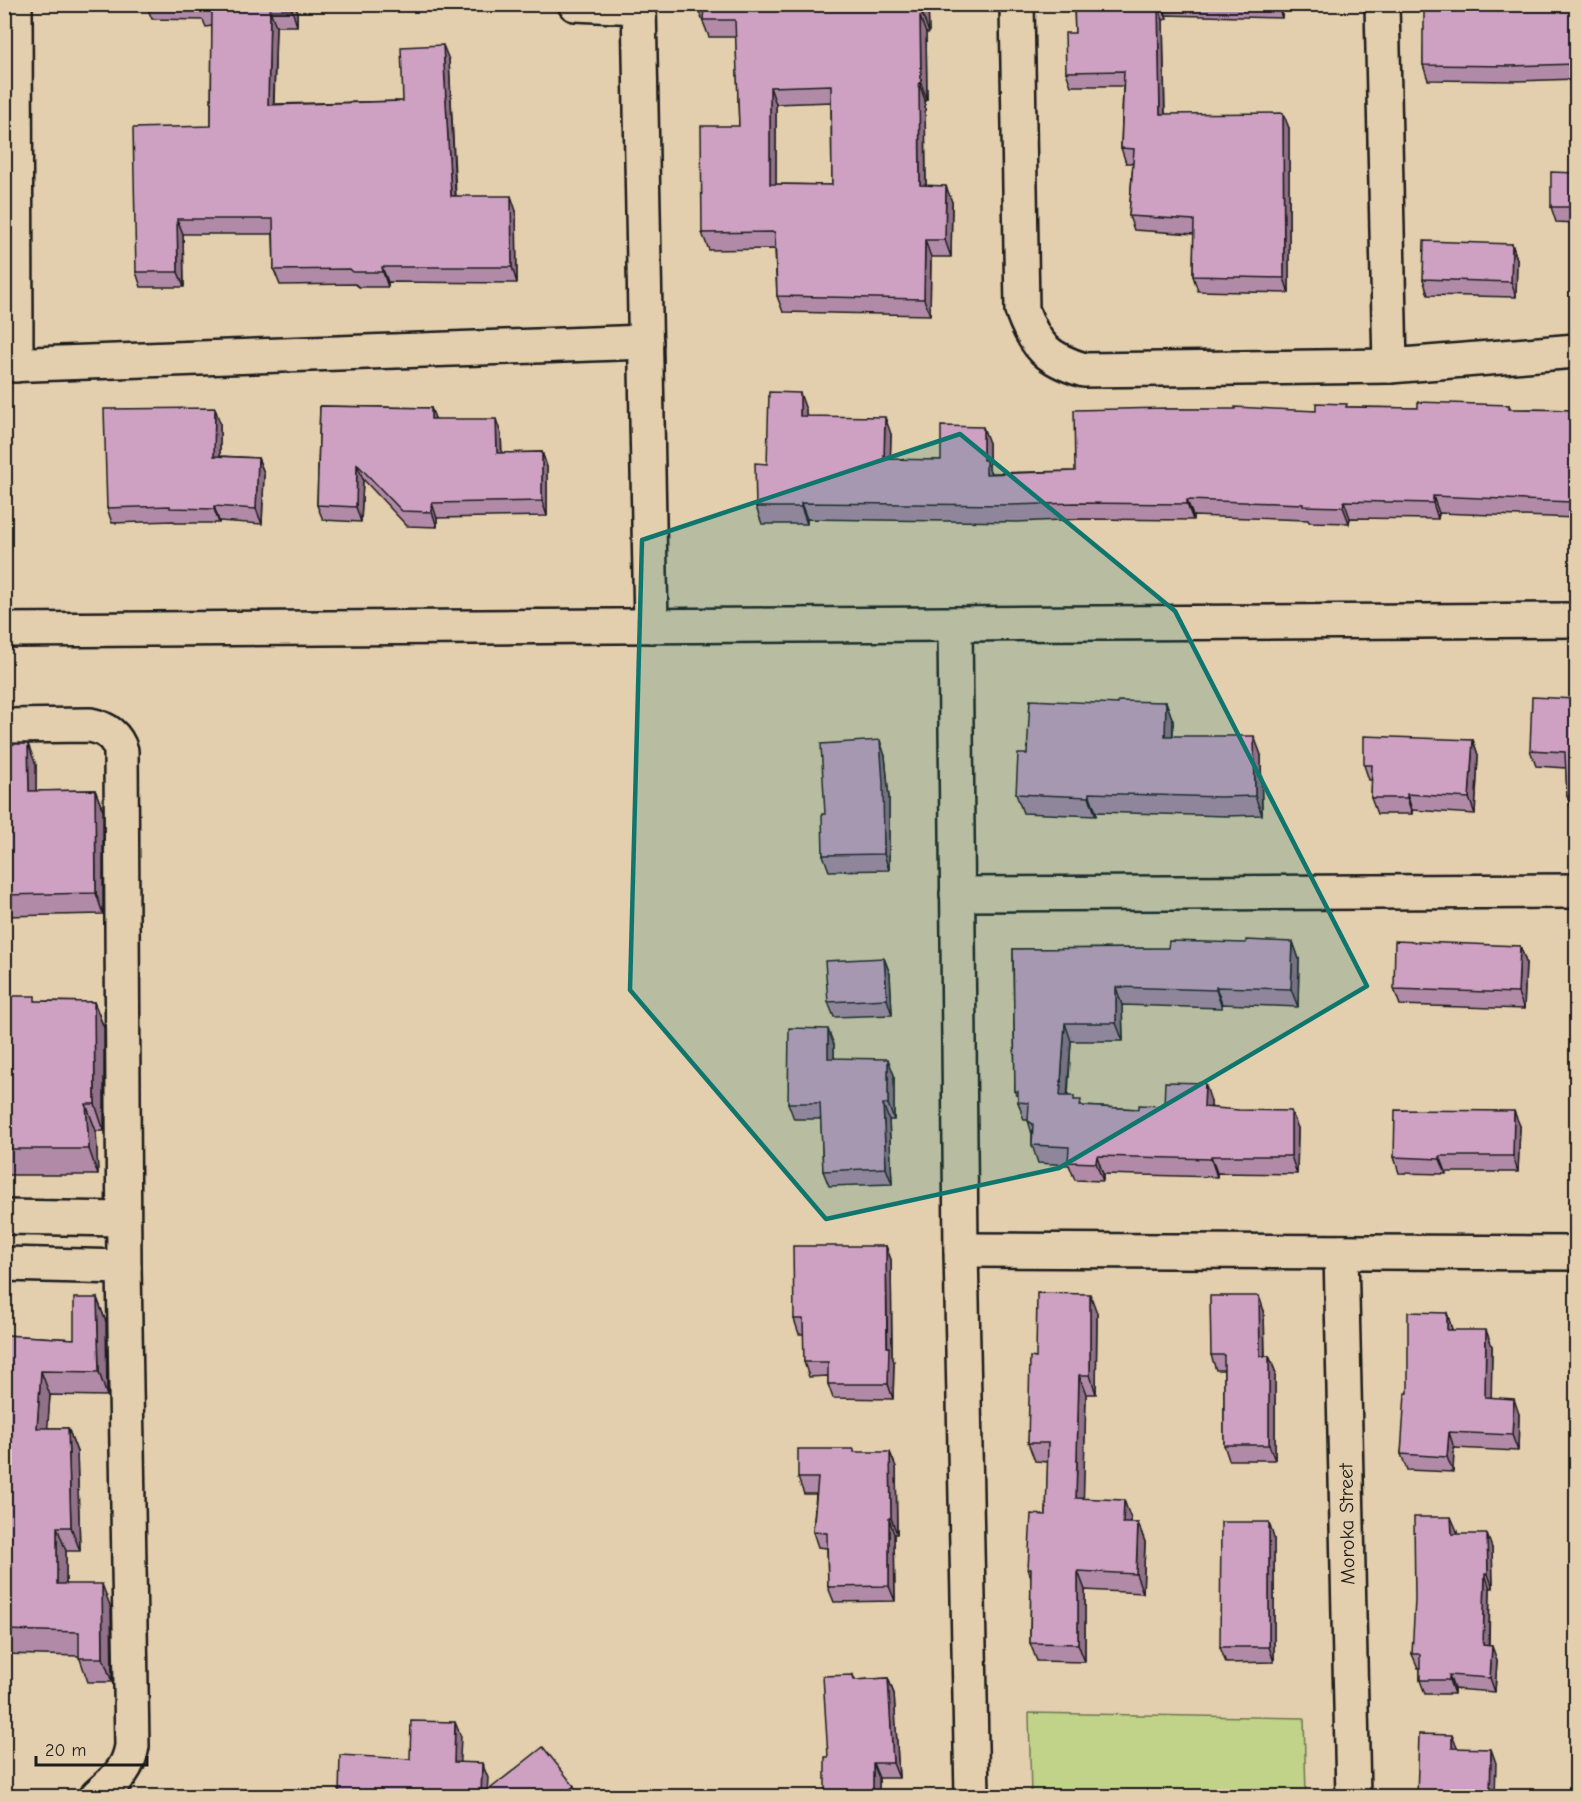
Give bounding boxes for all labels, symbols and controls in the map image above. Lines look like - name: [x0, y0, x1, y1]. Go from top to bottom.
- street label: Moroka Street: [1334, 1462, 1360, 1585]
- scale bar: [36, 1729, 147, 1767]
- text: 20 m: [45, 1740, 86, 1761]

